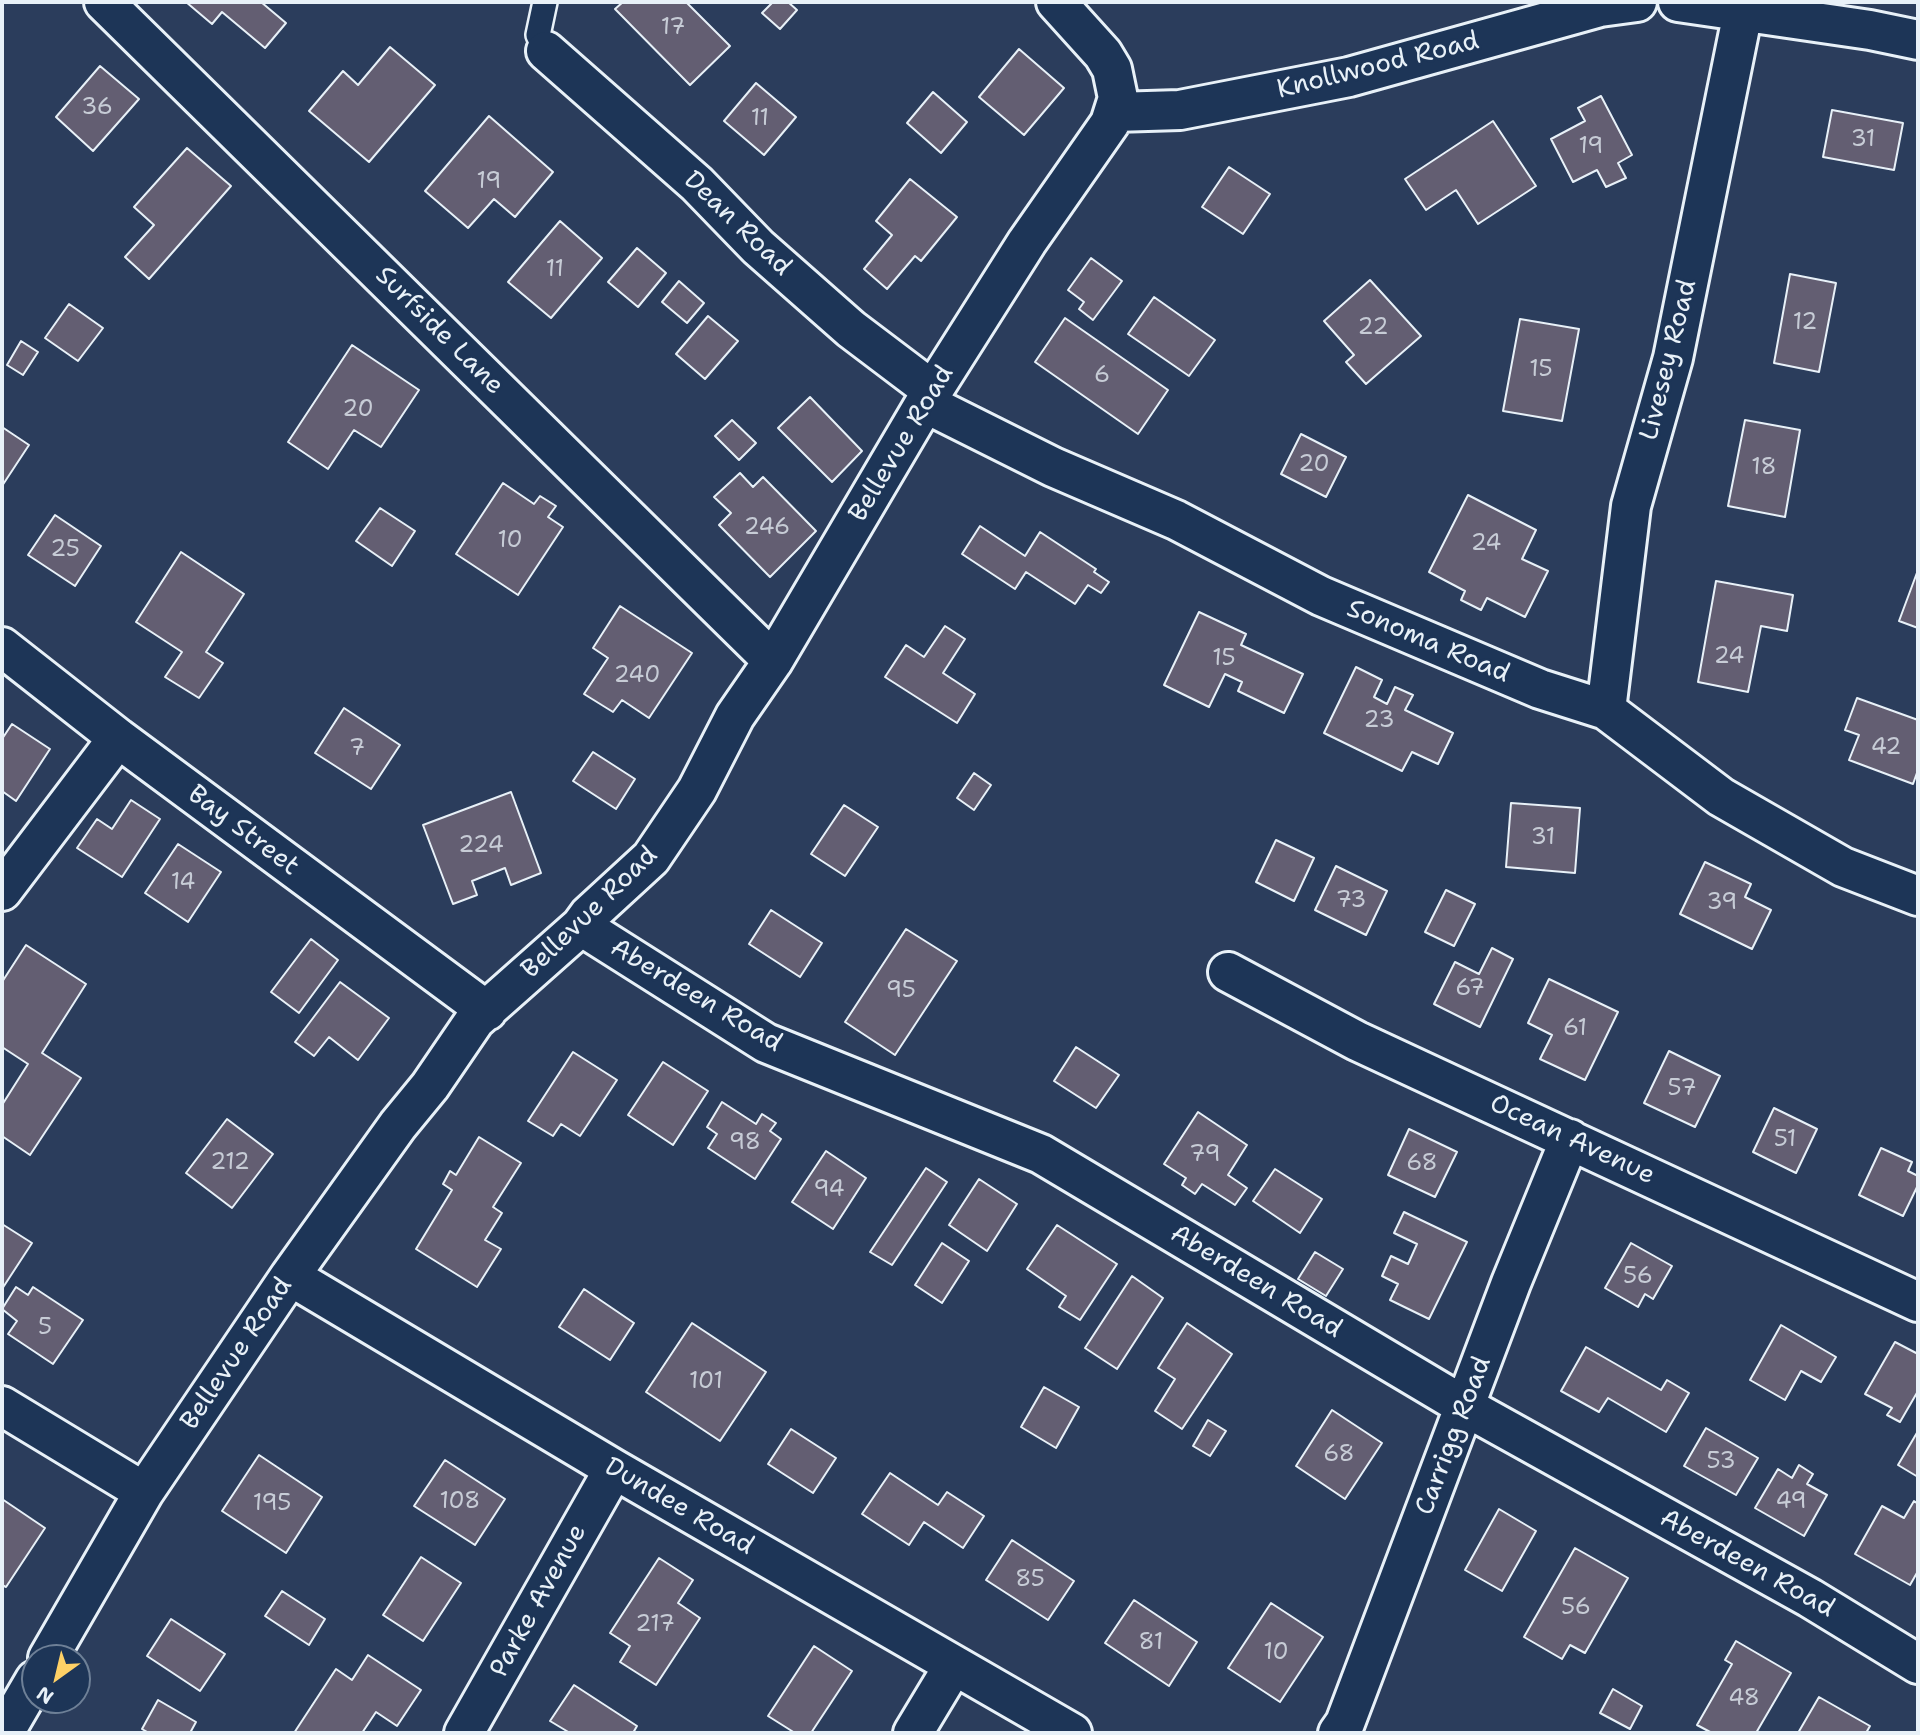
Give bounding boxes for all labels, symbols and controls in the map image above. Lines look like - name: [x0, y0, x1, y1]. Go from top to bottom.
- house number: 17: [661, 14, 685, 42]
- street label: Knollwood Road: [1274, 26, 1482, 106]
- house number: 36: [81, 94, 113, 122]
- house number: 11: [751, 105, 769, 133]
- house number: 31: [1851, 126, 1875, 154]
- house number: 19: [1579, 133, 1603, 161]
- street label: Dean Road: [677, 165, 797, 283]
- house number: 19: [477, 168, 501, 196]
- house number: 11: [546, 256, 564, 284]
- street label: Surfside Lane: [368, 260, 510, 402]
- street label: Livesey Road: [1634, 276, 1704, 444]
- house number: 12: [1793, 309, 1817, 337]
- house number: 22: [1357, 314, 1389, 342]
- house number: 15: [1529, 356, 1553, 384]
- street label: Bellevue Road: [843, 360, 961, 528]
- house number: 6: [1094, 362, 1110, 390]
- house number: 20: [342, 396, 374, 424]
- house number: 20: [1298, 451, 1330, 479]
- house number: 18: [1751, 454, 1777, 482]
- house number: 246: [744, 514, 790, 542]
- house number: 10: [497, 527, 523, 555]
- house number: 24: [1471, 530, 1501, 558]
- house number: 25: [50, 536, 80, 564]
- street label: Sonoma Road: [1342, 594, 1514, 690]
- house number: 24: [1714, 643, 1744, 671]
- house number: 15: [1212, 645, 1236, 673]
- house number: 240: [614, 662, 660, 690]
- house number: 23: [1363, 707, 1395, 735]
- house number: 42: [1871, 734, 1901, 762]
- house number: 7: [349, 735, 365, 763]
- street label: Bay Street: [181, 779, 305, 883]
- house number: 31: [1531, 824, 1555, 852]
- house number: 224: [458, 832, 504, 860]
- street label: Bellevue Road: [516, 840, 664, 986]
- house number: 14: [171, 869, 195, 897]
- house number: 73: [1336, 887, 1366, 915]
- house number: 39: [1707, 889, 1737, 917]
- street label: Aberdeen Road: [604, 932, 788, 1060]
- house number: 67: [1455, 975, 1485, 1003]
- house number: 95: [886, 977, 916, 1005]
- house number: 61: [1563, 1015, 1587, 1043]
- house number: 57: [1667, 1075, 1697, 1103]
- street label: Ocean Avenue: [1485, 1088, 1659, 1192]
- house number: 51: [1774, 1126, 1796, 1154]
- house number: 98: [729, 1129, 761, 1157]
- house number: 79: [1189, 1141, 1221, 1169]
- house number: 212: [210, 1149, 250, 1177]
- house number: 68: [1406, 1150, 1438, 1178]
- house number: 94: [813, 1176, 845, 1204]
- street label: Aberdeen Road: [1164, 1218, 1348, 1346]
- house number: 56: [1623, 1263, 1653, 1291]
- street label: Bellevue Road: [175, 1272, 299, 1436]
- house number: 5: [38, 1314, 52, 1342]
- street label: Carrigg Road: [1409, 1352, 1499, 1520]
- house number: 101: [689, 1368, 723, 1396]
- house number: 68: [1323, 1441, 1355, 1469]
- house number: 53: [1706, 1448, 1736, 1476]
- street label: Dundee Road: [599, 1452, 759, 1562]
- house number: 108: [440, 1488, 480, 1516]
- house number: 49: [1775, 1488, 1807, 1516]
- house number: 195: [253, 1490, 291, 1518]
- street label: Aberdeen Road: [1654, 1503, 1840, 1625]
- street label: Parke Avenue: [484, 1519, 594, 1683]
- house number: 85: [1015, 1566, 1045, 1594]
- house number: 56: [1561, 1594, 1591, 1622]
- house number: 217: [635, 1611, 675, 1639]
- house number: 81: [1139, 1629, 1163, 1657]
- house number: 10: [1263, 1639, 1289, 1667]
- north arrow: [21, 1644, 91, 1714]
- text: N: [32, 1681, 58, 1710]
- house number: 48: [1728, 1685, 1760, 1713]

